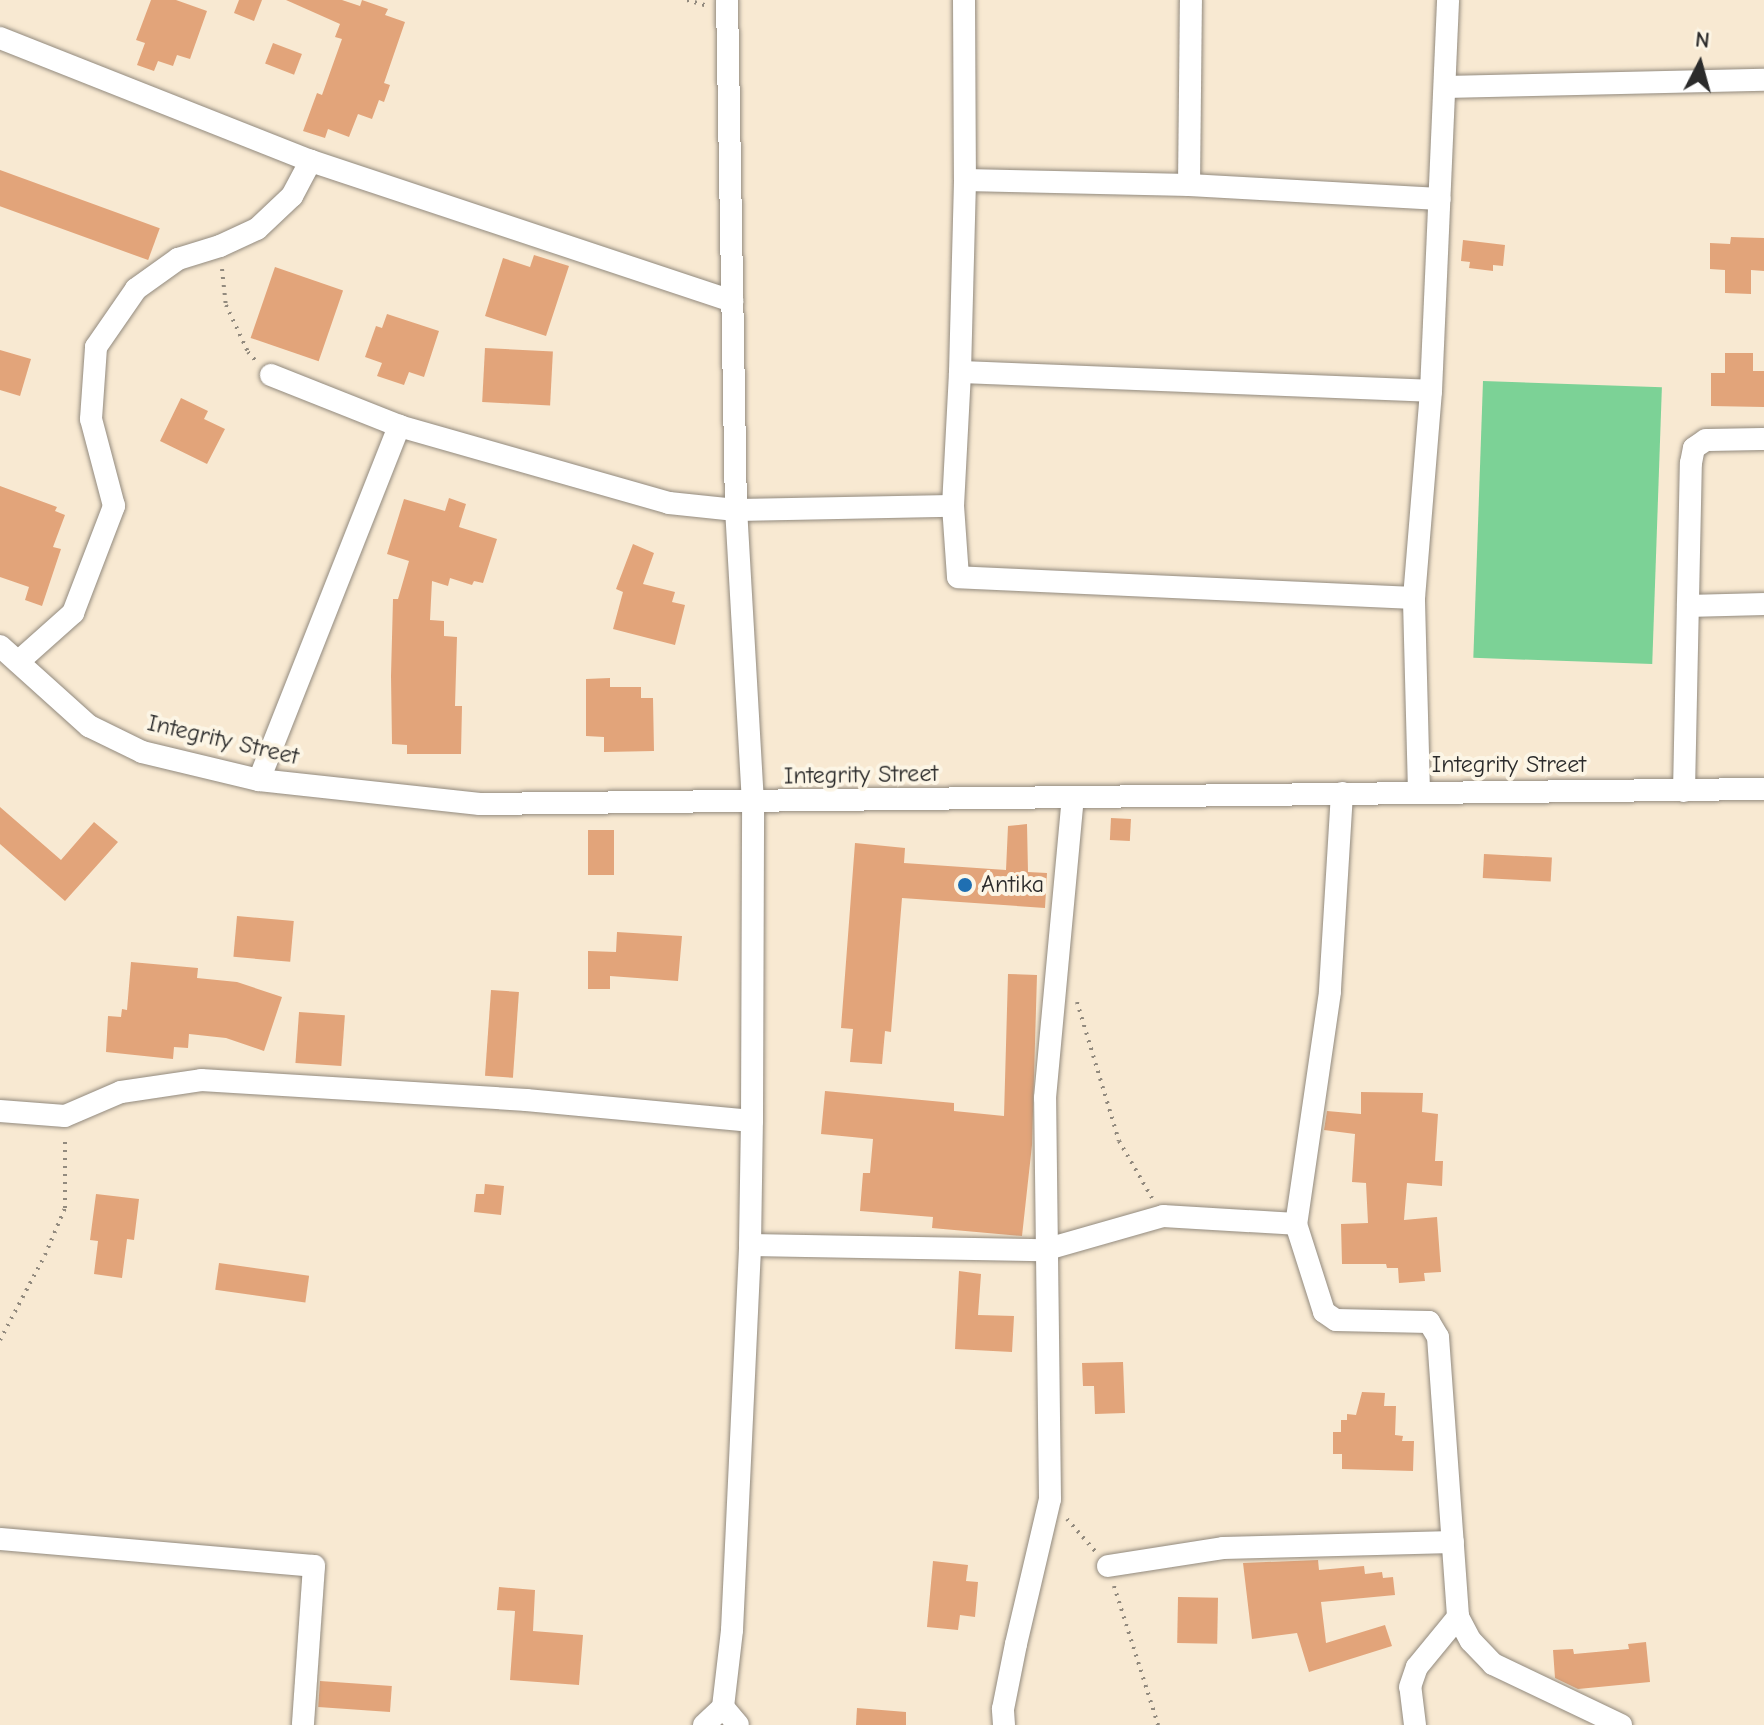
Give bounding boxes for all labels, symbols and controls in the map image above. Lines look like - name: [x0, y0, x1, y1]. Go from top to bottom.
- north arrow: [1660, 24, 1740, 104]
- text: N: [1694, 26, 1711, 54]
- street label: Integrity Street: [145, 709, 301, 771]
- street label: Integrity Street: [1432, 751, 1586, 779]
- street label: Integrity Street: [784, 759, 938, 791]
- place label: Antika: [981, 871, 1044, 899]
- marker: Antika: [956, 876, 974, 894]

